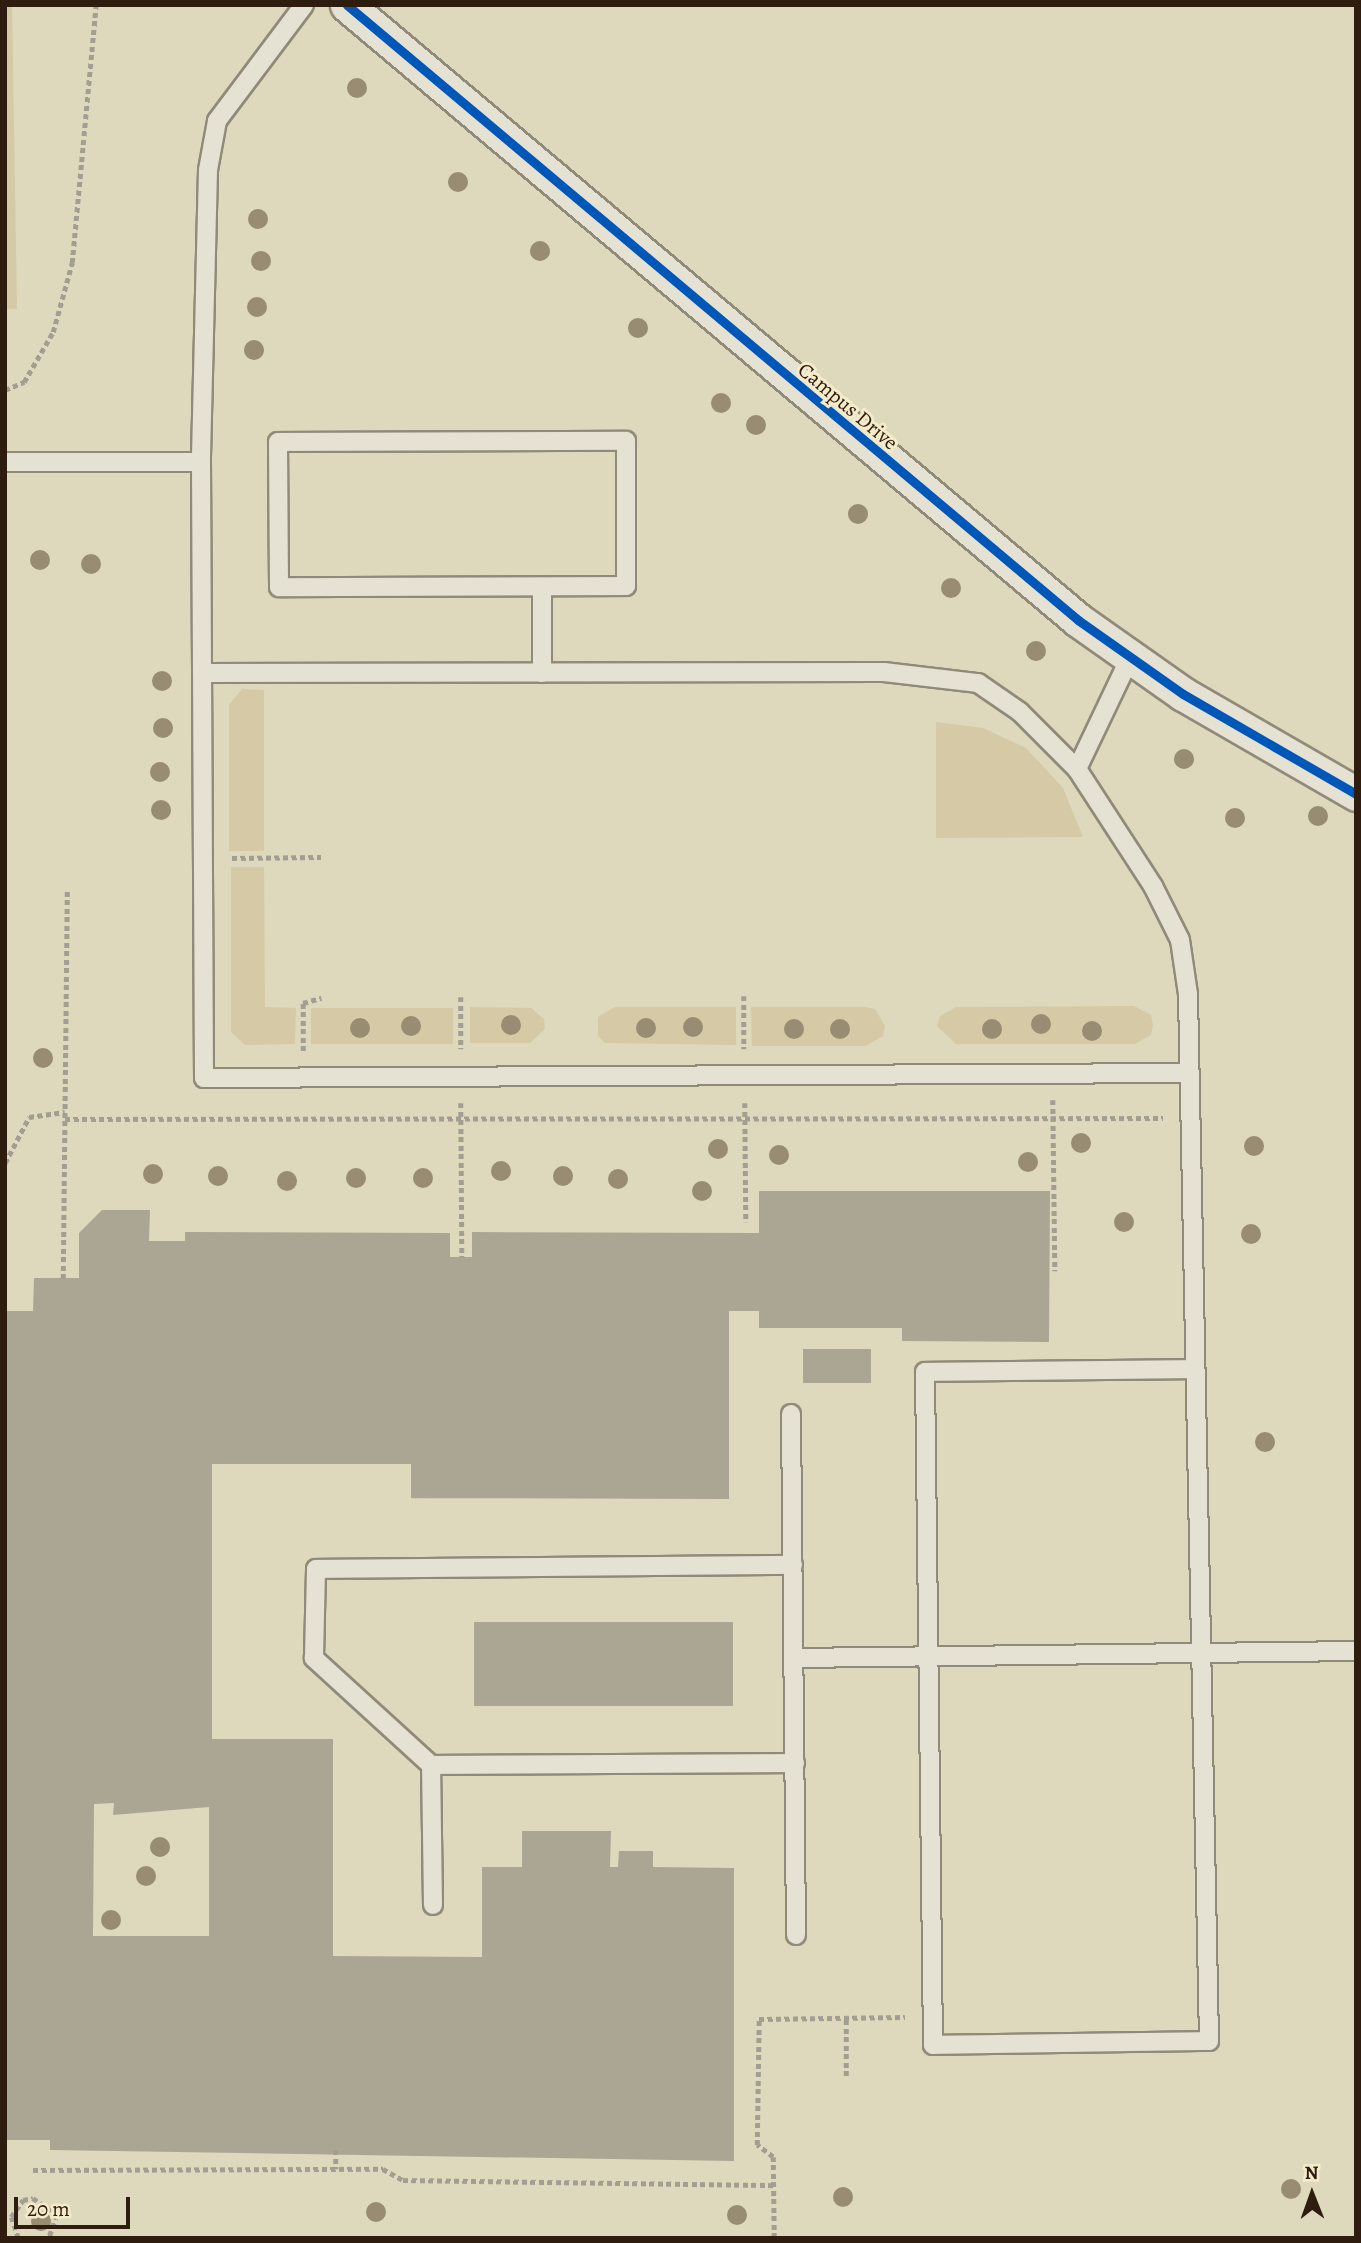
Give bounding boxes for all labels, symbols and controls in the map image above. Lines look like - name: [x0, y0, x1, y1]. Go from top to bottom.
- street label: Campus Drive: [793, 357, 903, 455]
- north arrow: [1277, 2159, 1347, 2229]
- text: N: [1304, 2160, 1319, 2186]
- scale bar: [18, 2184, 133, 2228]
- text: 20 m: [27, 2195, 70, 2223]

